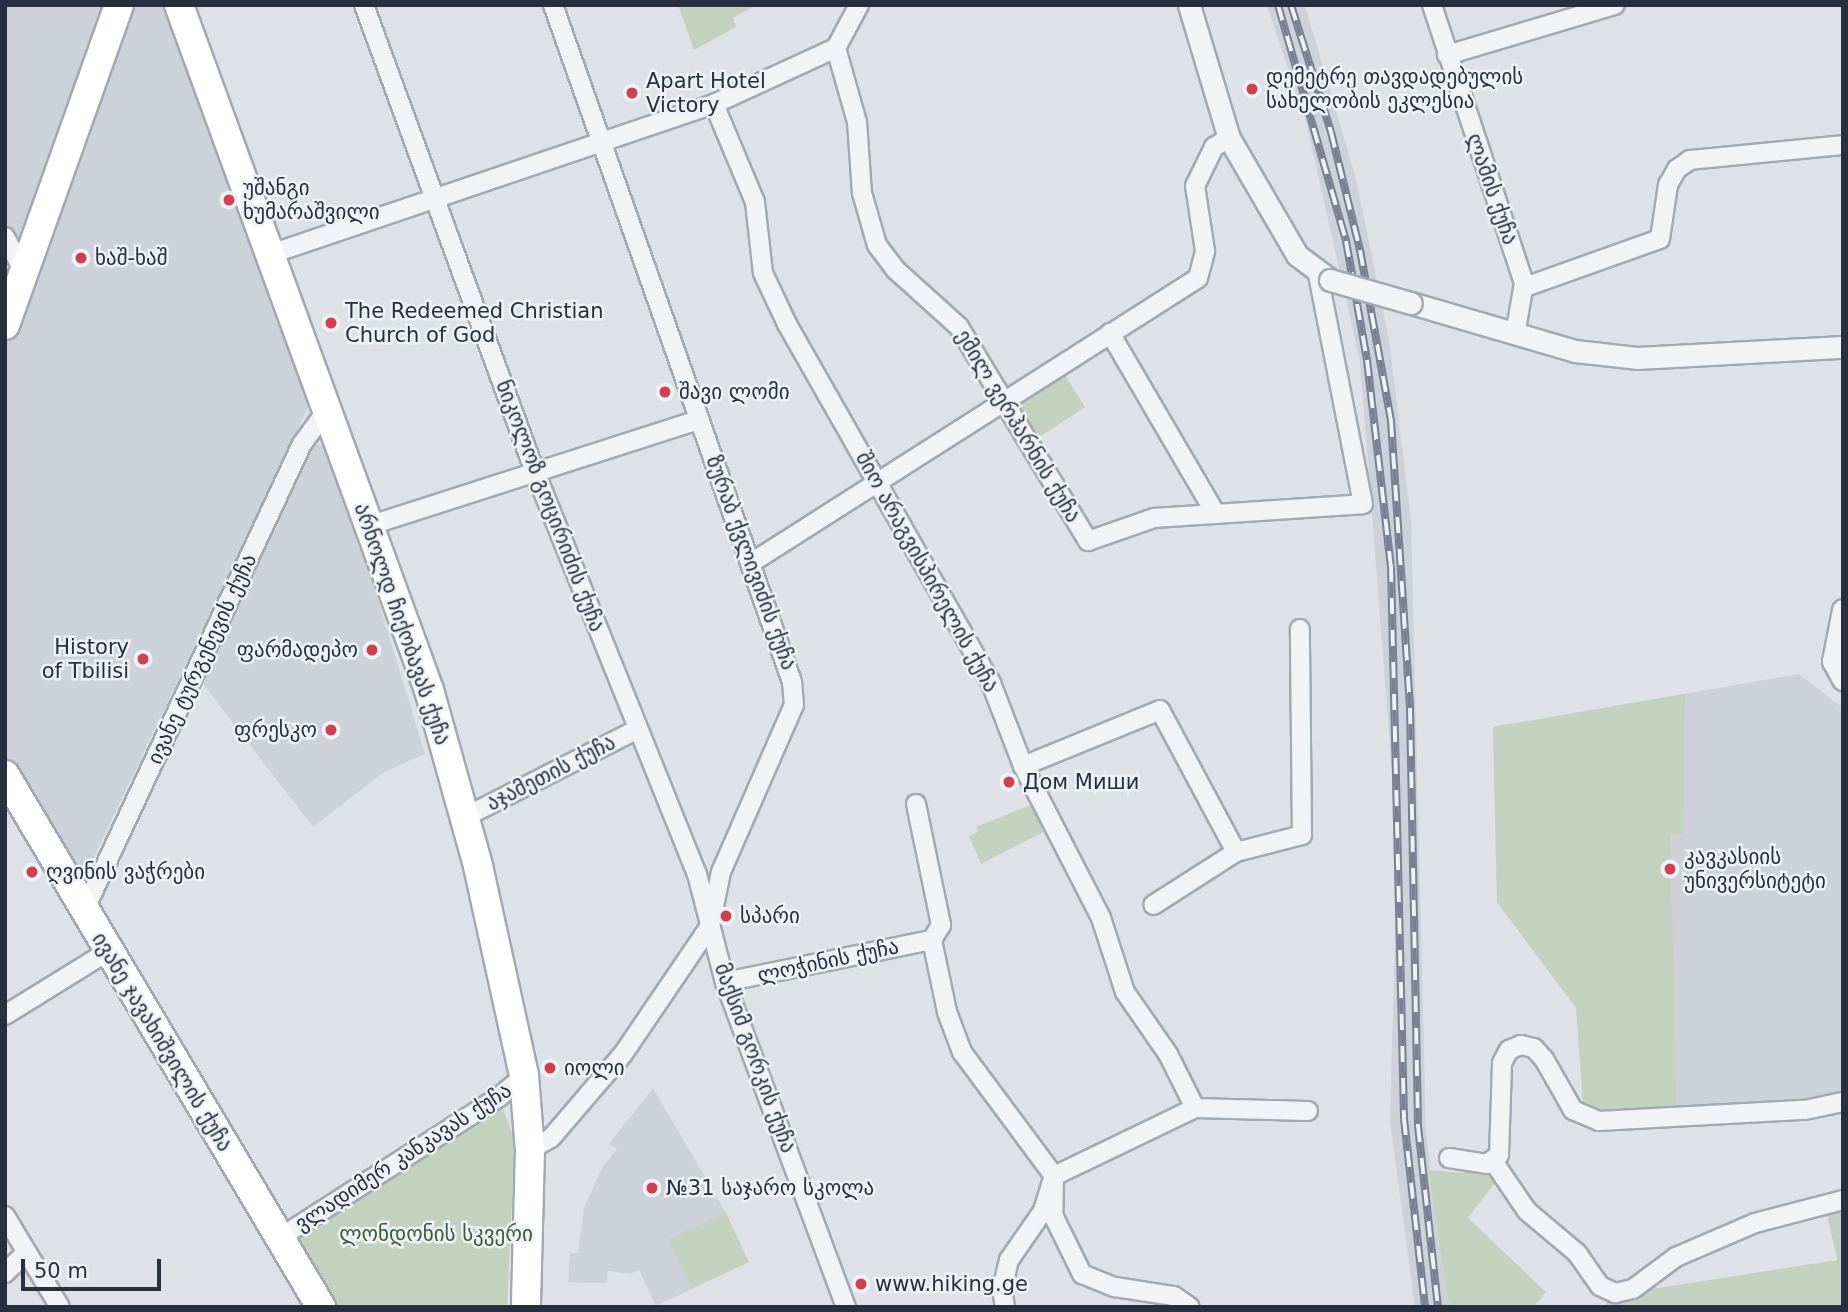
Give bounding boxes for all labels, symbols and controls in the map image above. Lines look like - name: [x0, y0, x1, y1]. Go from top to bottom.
- place label: დემეტრე თავდადებულის სახელობის ეკლესია: [1266, 64, 1523, 114]
- place label: Apart Hotel Victory: [646, 68, 766, 118]
- marker: დემეტრე თავდადებულის სახელობის ეკლესია: [1244, 81, 1260, 97]
- marker: Apart Hotel Victory: [624, 85, 640, 101]
- street label: ლამის ქუჩა: [1461, 130, 1523, 248]
- place label: უშანგი ხუმარაშვილი: [243, 175, 380, 225]
- marker: უშანგი ხუმარაშვილი: [221, 192, 237, 208]
- place label: ხაშ-ხაშ: [95, 245, 168, 271]
- marker: ხაშ-ხაშ: [73, 250, 89, 266]
- place label: The Redeemed Christian Church of God: [345, 298, 603, 348]
- marker: The Redeemed Christian Church of God: [323, 315, 339, 331]
- street label: ემილ ვერჰარნის ქუჩა: [950, 325, 1086, 527]
- street label: ნიკოლოზ გოცირიძის ქუჩა: [490, 377, 610, 635]
- place label: შავი ლომი: [679, 379, 790, 405]
- marker: შავი ლომი: [657, 384, 673, 400]
- street label: შიო არაგვისპირელის ქუჩა: [850, 447, 1004, 697]
- street label: ზურაბ ქვლივიძის ქუჩა: [701, 453, 801, 673]
- street label: არნოლდ ჩიქობავას ქუჩა: [349, 500, 455, 748]
- street label: ივანე ტურგენევის ქუჩა: [142, 550, 262, 768]
- place label: History of Tbilisi: [42, 634, 129, 684]
- place label: ფარმადეპო: [237, 637, 358, 663]
- marker: ფარმადეპო: [364, 642, 380, 658]
- marker: History of Tbilisi: [135, 651, 151, 667]
- place label: ფრესკო: [234, 717, 317, 743]
- marker: ფრესკო: [323, 722, 339, 738]
- street label: აჯამეთის ქუჩა: [482, 730, 620, 816]
- place label: Дом Миши: [1023, 769, 1139, 795]
- marker: Дом Миши: [1001, 774, 1017, 790]
- place label: კავკასიის უნივერსიტეტი: [1684, 844, 1826, 894]
- place label: ღვინის ვაჭრები: [46, 859, 205, 885]
- marker: კავკასიის უნივერსიტეტი: [1662, 861, 1678, 877]
- marker: ღვინის ვაჭრები: [24, 864, 40, 880]
- place label: სპარი: [740, 903, 800, 929]
- marker: სპარი: [718, 908, 734, 924]
- street label: ივანე ჯავახიშვილის ქუჩა: [87, 928, 237, 1156]
- street label: ლოჭინის ქუჩა: [755, 934, 901, 988]
- street label: მაქსიმ გორკის ქუჩა: [709, 960, 801, 1156]
- place label: იოლი: [564, 1055, 625, 1081]
- marker: იოლი: [542, 1060, 558, 1076]
- street label: ვლადიმერ კანკავას ქუჩა: [290, 1078, 516, 1236]
- place label: №31 საჯარო სკოლა: [666, 1175, 874, 1201]
- marker: №31 საჯარო სკოლა: [644, 1180, 660, 1196]
- park label: ლონდონის სკვერი: [339, 1221, 533, 1247]
- scale bar: [24, 1246, 164, 1290]
- text: 50 m: [34, 1259, 88, 1283]
- place label: www.hiking.ge: [875, 1271, 1028, 1297]
- marker: www.hiking.ge: [853, 1276, 869, 1292]

